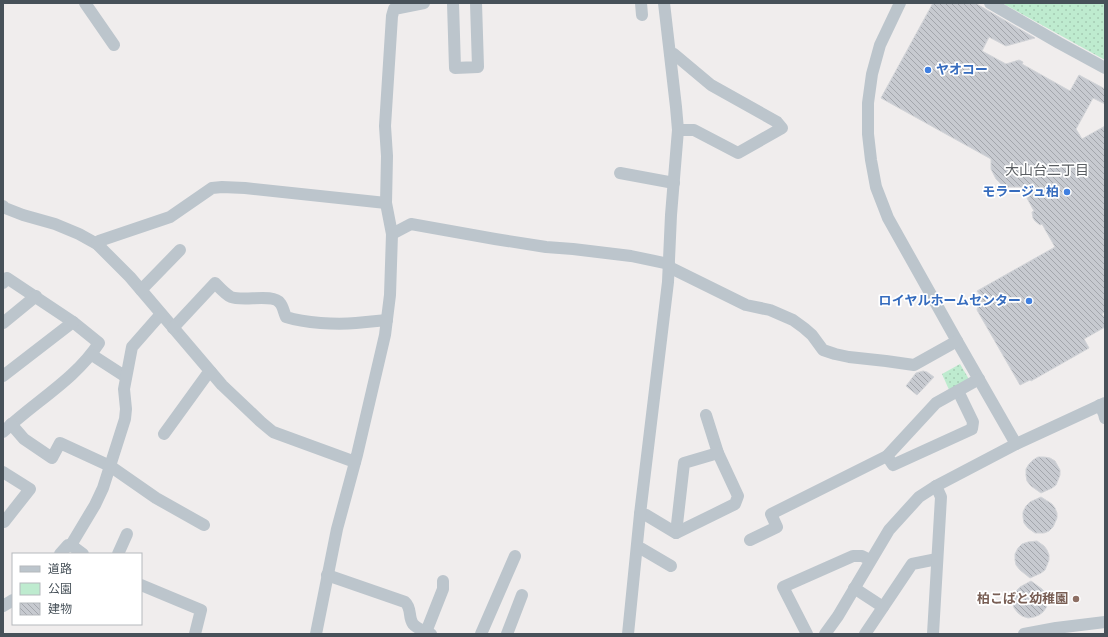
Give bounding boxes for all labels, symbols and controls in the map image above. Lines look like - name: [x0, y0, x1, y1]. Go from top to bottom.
- place label: ヤオコー: [936, 62, 988, 78]
- marker: ヤオコー: [923, 65, 933, 75]
- district label: 大山台二丁目: [1005, 162, 1089, 179]
- place label: モラージュ柏: [982, 184, 1059, 200]
- marker: モラージュ柏: [1062, 187, 1072, 197]
- place label: ロイヤルホームセンター: [879, 293, 1021, 309]
- marker: ロイヤルホームセンター: [1024, 296, 1034, 306]
- legend: [12, 553, 142, 625]
- text: 道路: [48, 562, 72, 576]
- text: 公園: [48, 582, 72, 596]
- place label: 柏こばと幼稚園: [977, 591, 1068, 607]
- marker: 柏こばと幼稚園: [1071, 594, 1081, 604]
- text: 建物: [48, 602, 72, 616]

